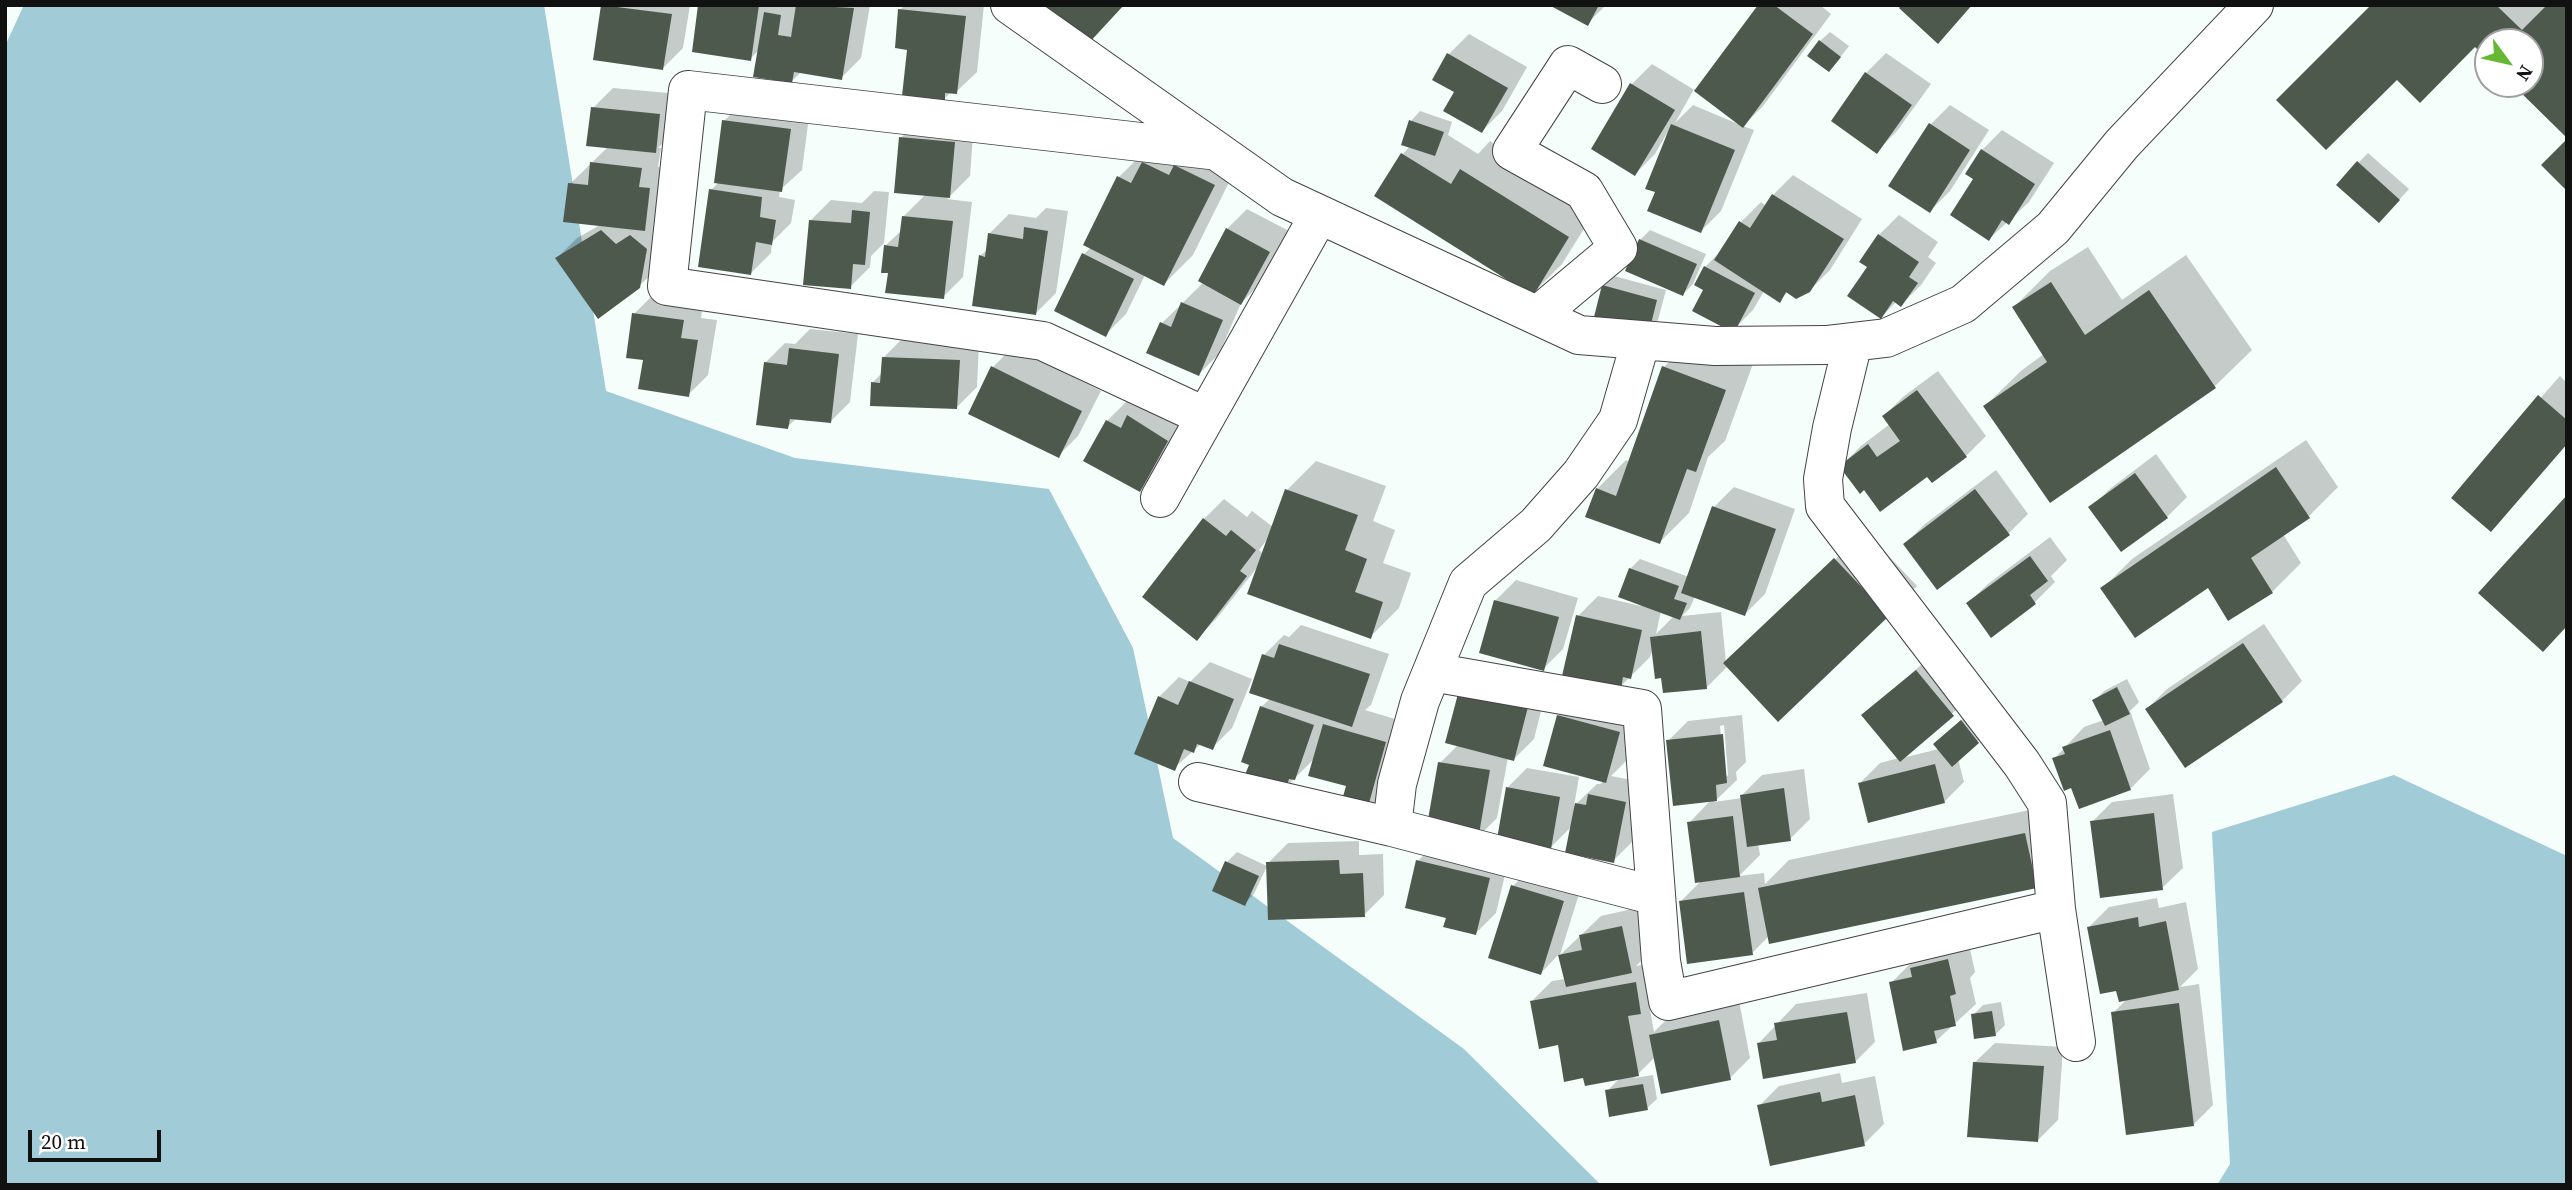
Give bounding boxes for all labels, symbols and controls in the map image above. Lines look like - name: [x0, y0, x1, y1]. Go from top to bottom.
- north arrow: [2474, 28, 2544, 98]
- text: N: [2510, 60, 2540, 86]
- scale bar: [32, 1116, 164, 1160]
- text: 20 m: [41, 1127, 86, 1156]

